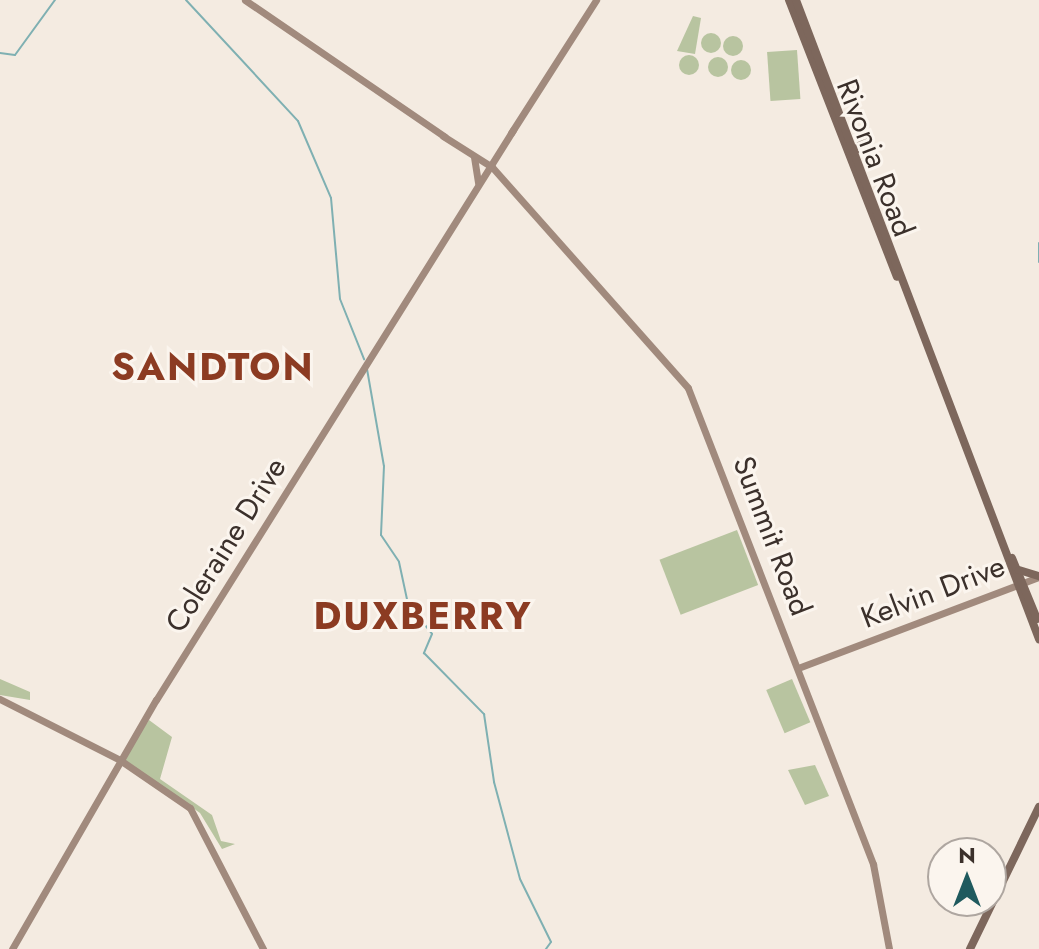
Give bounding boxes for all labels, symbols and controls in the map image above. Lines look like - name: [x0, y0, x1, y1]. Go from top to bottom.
- street label: Rivonia Road: [829, 74, 921, 242]
- district label: SANDTON: [111, 344, 315, 390]
- street label: Coleraine Drive: [158, 451, 294, 639]
- street label: Summit Road: [725, 451, 819, 621]
- street label: Kelvin Drive: [856, 548, 1010, 636]
- district label: DUXBERRY: [314, 593, 532, 639]
- north arrow: [927, 837, 1007, 917]
- text: N: [958, 839, 976, 871]

